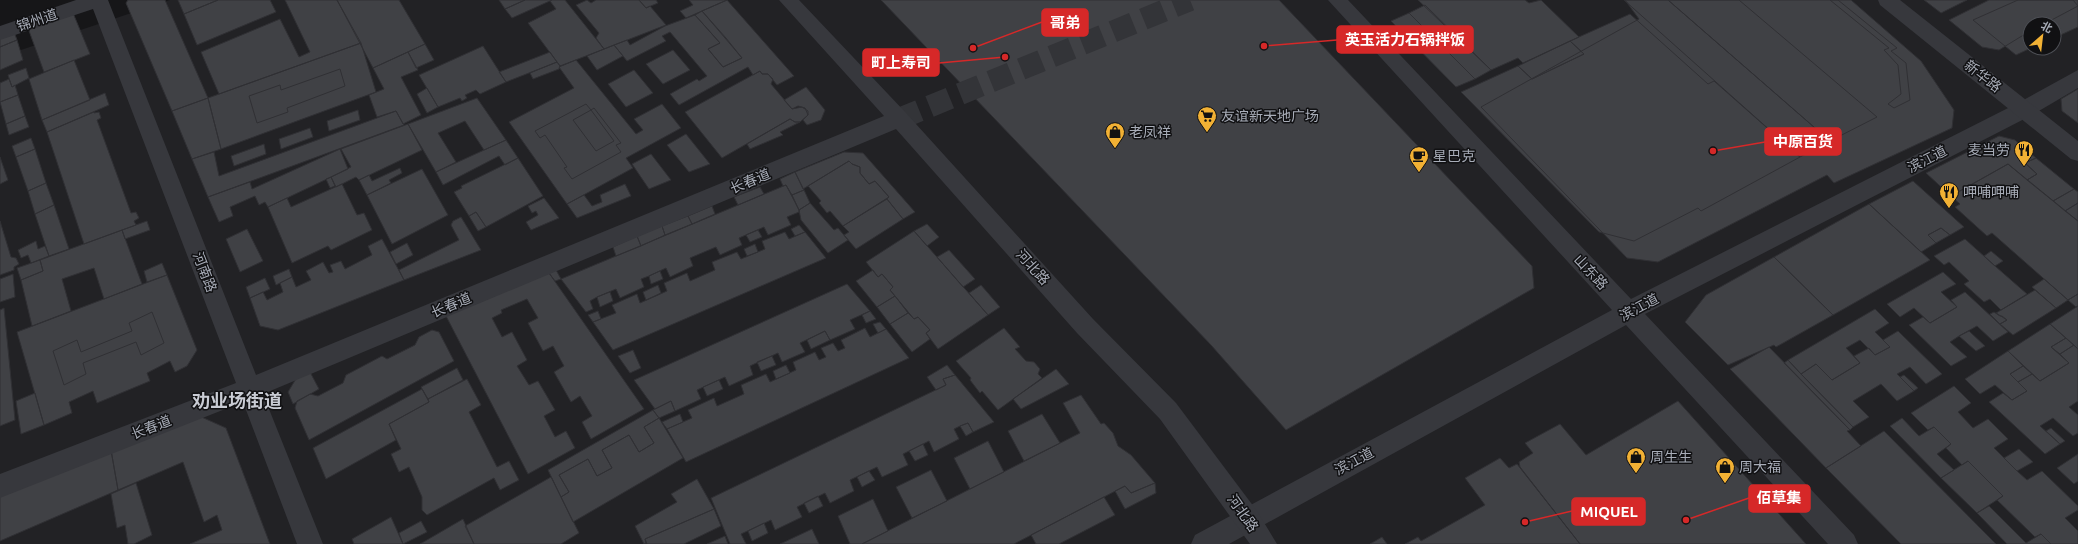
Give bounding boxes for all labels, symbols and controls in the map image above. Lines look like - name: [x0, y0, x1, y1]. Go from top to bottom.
- street label: 锦州道: [15, 6, 59, 34]
- callout: 哥弟: [1042, 9, 1088, 36]
- text: 哥弟: [1050, 14, 1080, 31]
- north arrow: [2022, 16, 2062, 56]
- text: 北: [2039, 19, 2054, 35]
- callout: 英玉活力石锅拌饭: [1337, 26, 1473, 53]
- text: 英玉活力石锅拌饭: [1345, 31, 1465, 48]
- callout: 町上寿司: [863, 49, 939, 76]
- text: 町上寿司: [871, 54, 931, 71]
- street label: 新华路: [1962, 57, 2004, 95]
- supermarket icon: 友谊新天地广场: [1196, 105, 1218, 133]
- place label: 友谊新天地广场: [1221, 108, 1319, 124]
- shop icon: 老凤祥: [1104, 121, 1126, 149]
- place label: 老凤祥: [1129, 124, 1171, 140]
- callout: 中原百货: [1765, 128, 1841, 155]
- text: 中原百货: [1773, 133, 1833, 150]
- restaurant icon: 麦当劳: [2013, 139, 2035, 167]
- street label: 滨江道: [1905, 142, 1949, 176]
- place label: 麦当劳: [1968, 142, 2010, 158]
- cafe icon: 星巴克: [1408, 145, 1430, 173]
- place label: 星巴克: [1433, 148, 1475, 164]
- street label: 长春道: [728, 165, 772, 197]
- restaurant icon: 呷哺呷哺: [1938, 181, 1960, 209]
- place label: 呷哺呷哺: [1963, 184, 2019, 200]
- street label: 河北路: [1013, 246, 1053, 288]
- street label: 河南路: [190, 250, 220, 294]
- street label: 山东路: [1571, 251, 1611, 293]
- street label: 长春道: [429, 289, 473, 321]
- street label: 滨江道: [1617, 290, 1661, 324]
- district label: 劝业场街道: [192, 390, 282, 410]
- street label: 长春道: [129, 412, 173, 442]
- street label: 滨江道: [1332, 444, 1376, 478]
- shop icon: 周生生: [1625, 446, 1647, 474]
- place label: 周生生: [1650, 449, 1692, 465]
- shop icon: 周大福: [1714, 456, 1736, 484]
- place label: 周大福: [1739, 459, 1781, 475]
- callout: 佰草集: [1749, 485, 1810, 512]
- text: 佰草集: [1756, 489, 1802, 506]
- street label: 河北路: [1224, 491, 1262, 535]
- callout: MIQUEL: [1572, 498, 1645, 525]
- text: MIQUEL: [1580, 503, 1638, 520]

